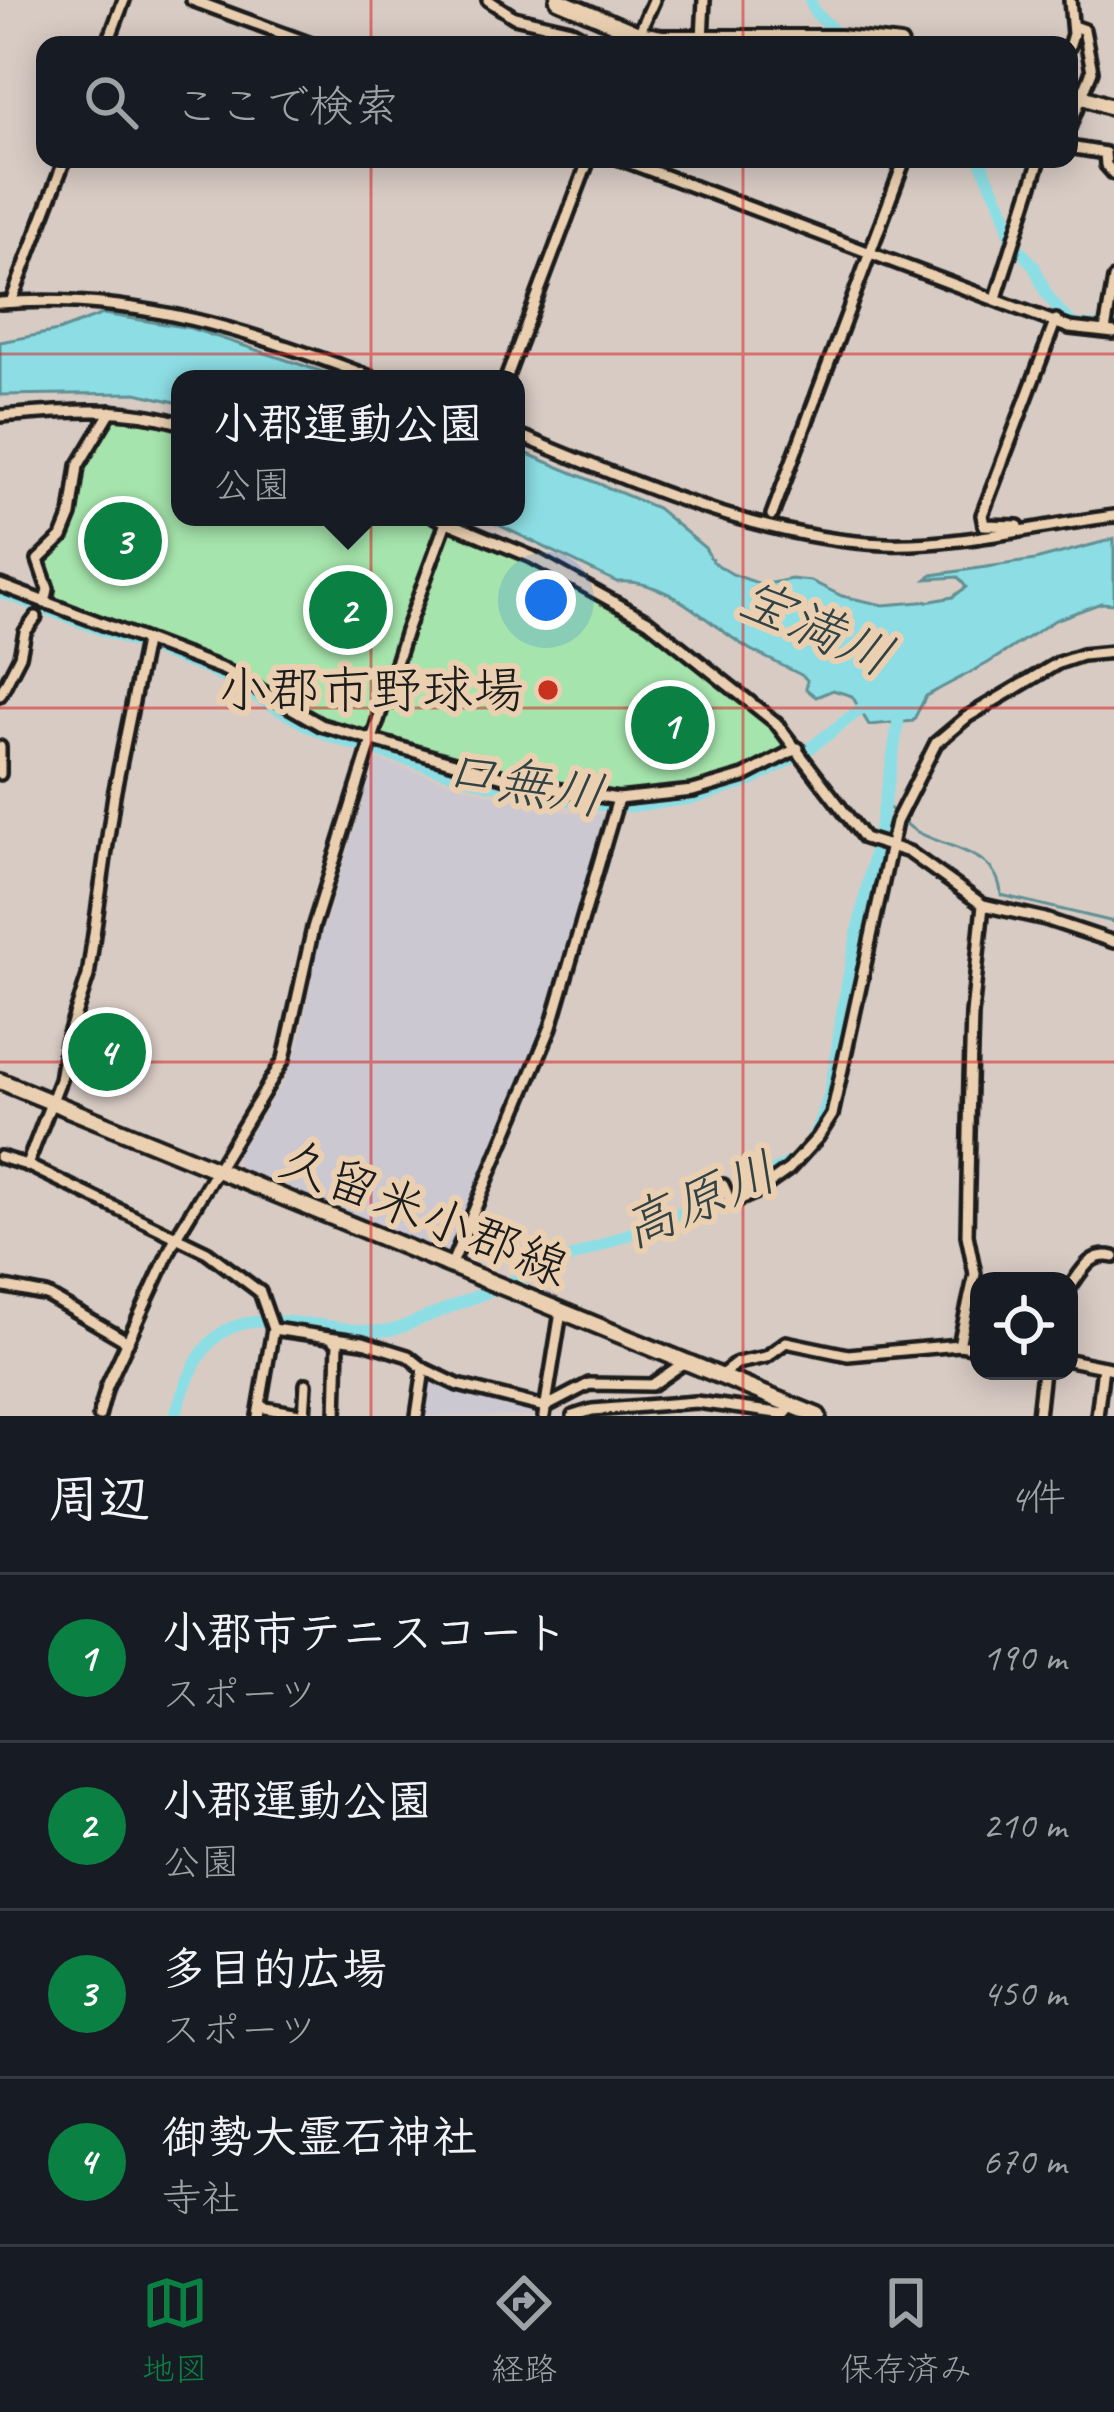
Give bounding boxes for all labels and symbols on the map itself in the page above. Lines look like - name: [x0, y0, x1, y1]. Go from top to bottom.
- pin: 3: [84, 496, 162, 586]
- water label: 宝満川: [728, 563, 904, 691]
- pin: 2: [309, 565, 387, 655]
- your location: [516, 570, 576, 630]
- place label: 小郡市野球場: [218, 658, 524, 722]
- marker: 小郡市野球場: [535, 677, 561, 703]
- pin: 1: [631, 680, 709, 770]
- water label: 口無川: [438, 735, 610, 831]
- pin: 4: [68, 1007, 146, 1097]
- street label: 久留米小郡線: [270, 1126, 578, 1300]
- water label: 高原川: [611, 1137, 787, 1263]

